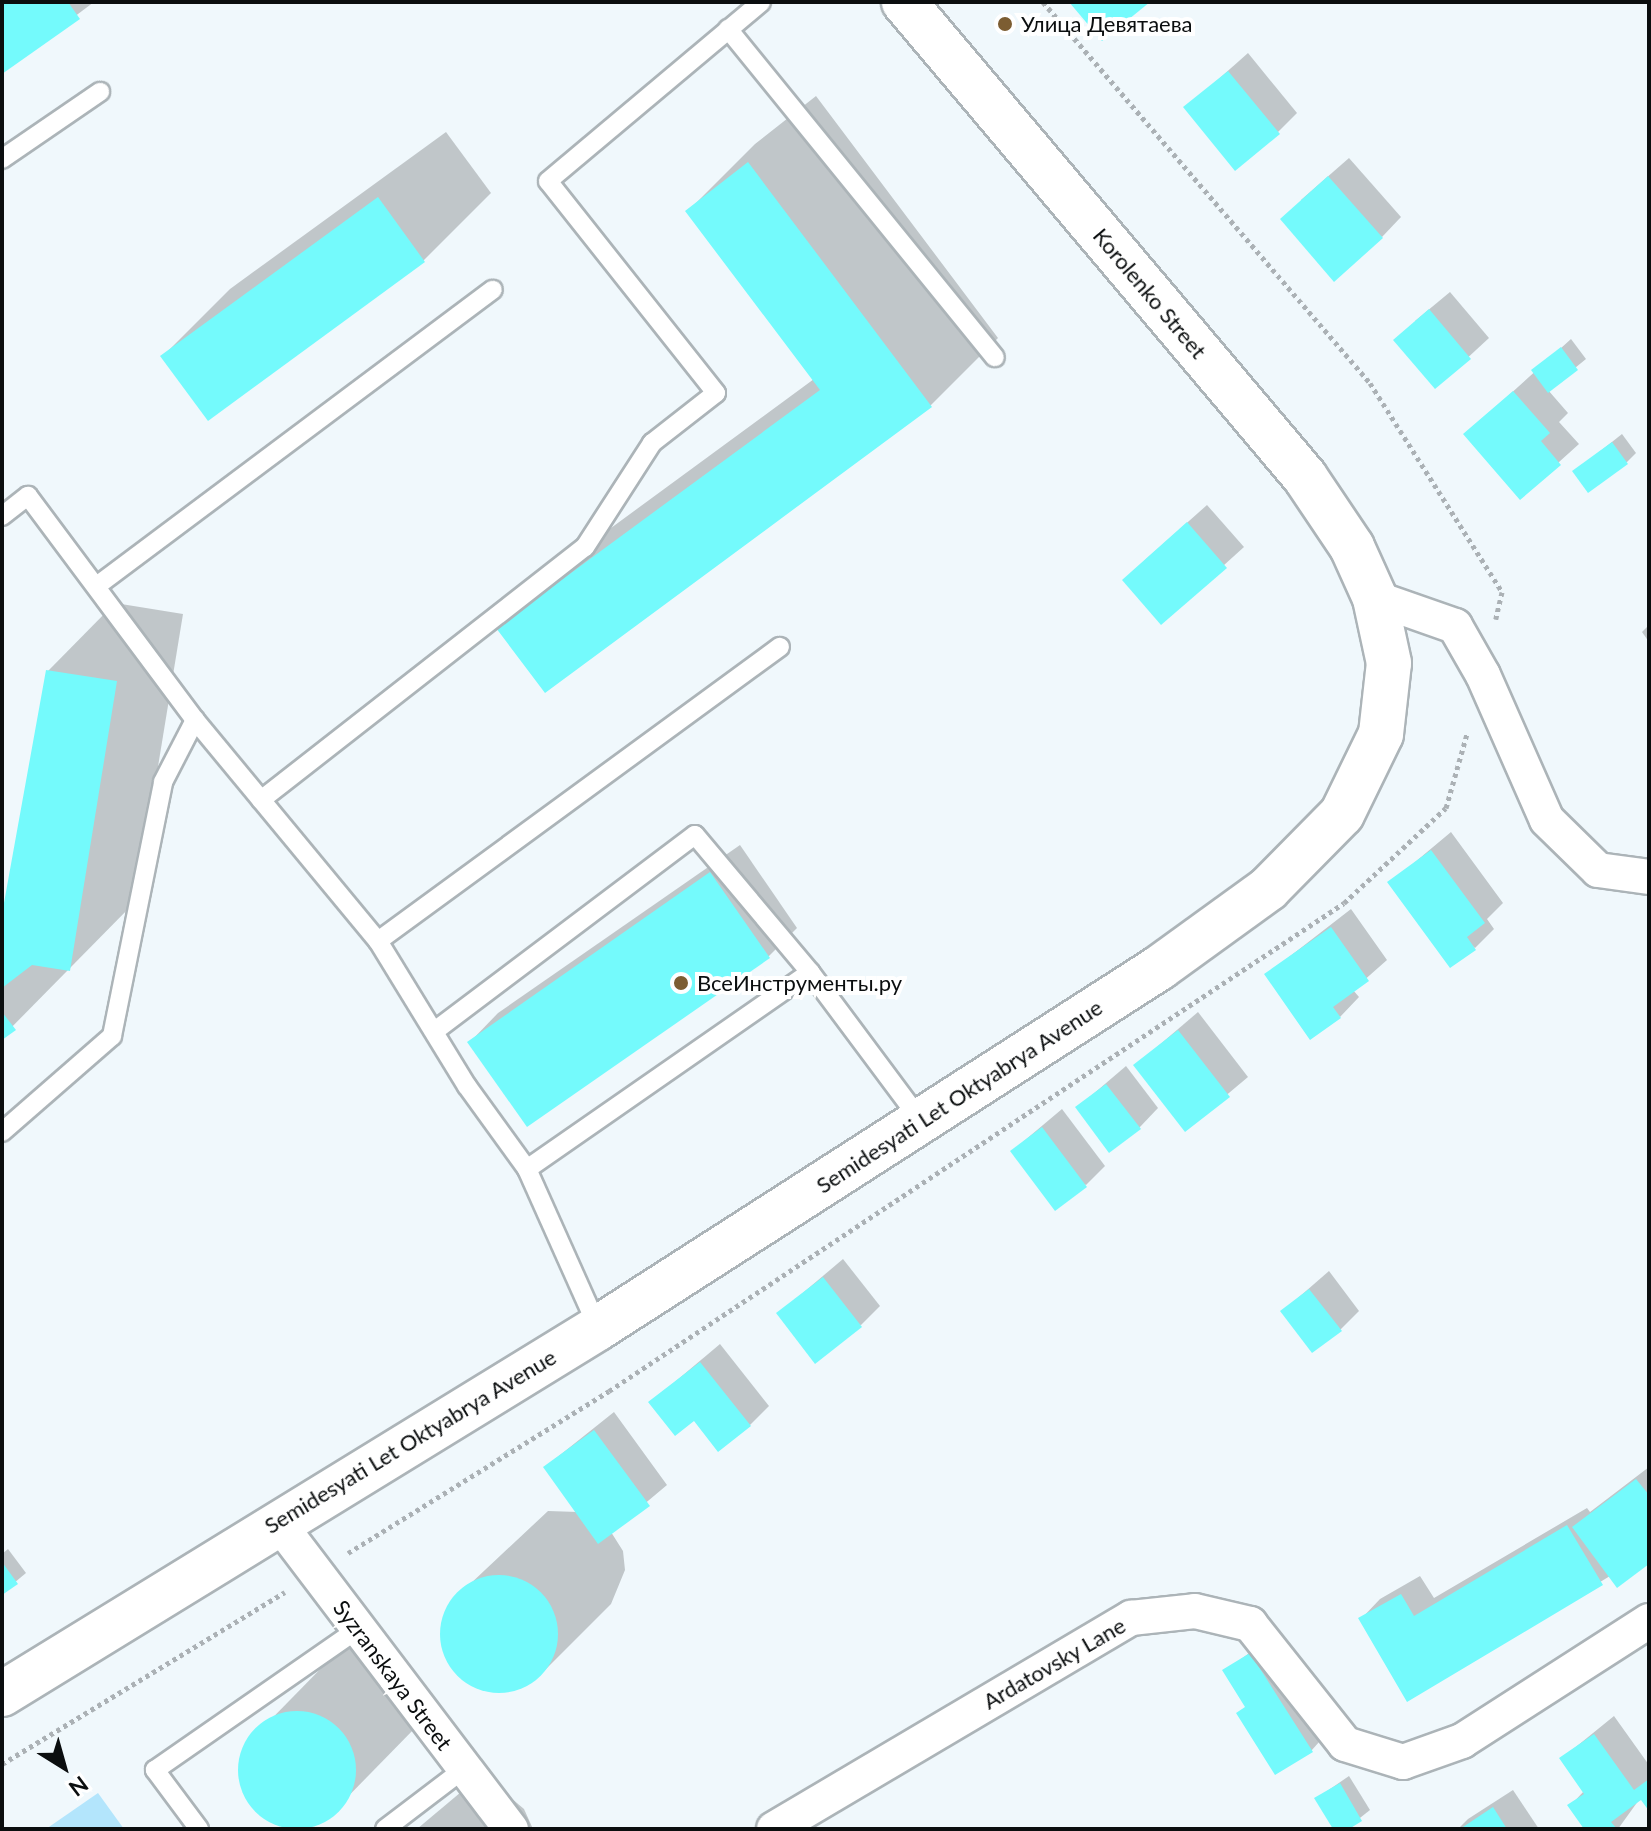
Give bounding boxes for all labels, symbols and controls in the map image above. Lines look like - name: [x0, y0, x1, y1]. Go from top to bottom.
- place label: Улица Девятаева: [1021, 11, 1193, 37]
- marker: Улица Девятаева: [996, 15, 1014, 33]
- street label: Korolenko Street: [1088, 223, 1212, 363]
- place label: ВсеИнструменты.ру: [697, 970, 902, 996]
- marker: ВсеИнструменты.ру: [672, 974, 690, 992]
- street label: Semidesyati Let Oktyabrya Avenue: [811, 993, 1107, 1199]
- street label: Semidesyati Let Oktyabrya Avenue: [259, 1343, 561, 1539]
- street label: Syzranskaya Street: [328, 1595, 458, 1755]
- street label: Ardatovsky Lane: [978, 1611, 1130, 1715]
- north arrow: [24, 1727, 104, 1807]
- text: N: [64, 1771, 94, 1802]

